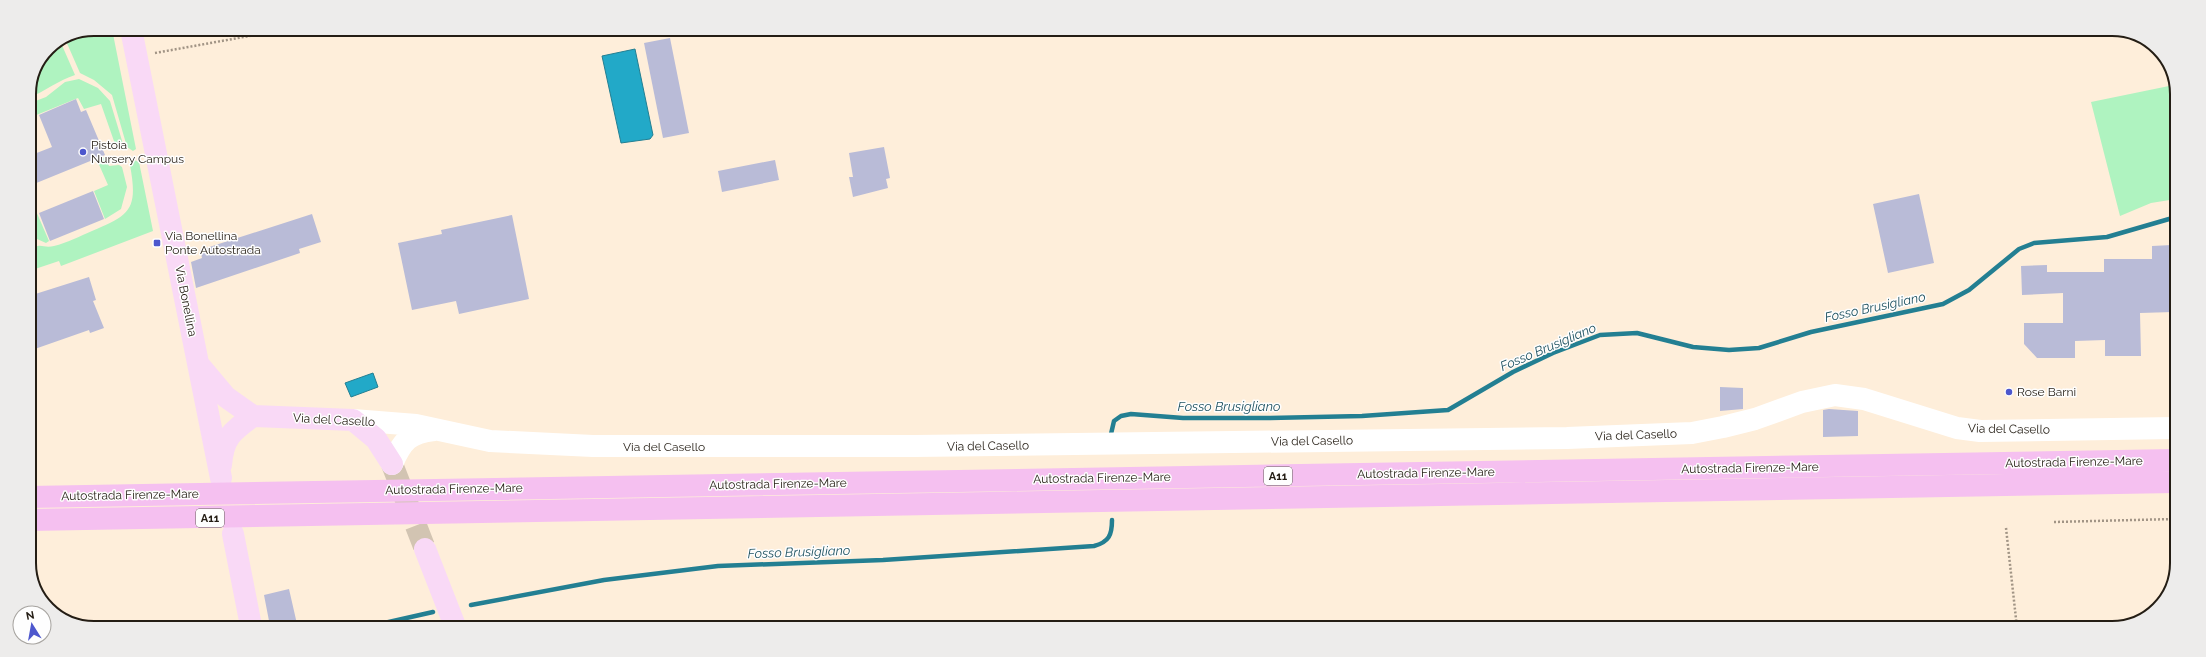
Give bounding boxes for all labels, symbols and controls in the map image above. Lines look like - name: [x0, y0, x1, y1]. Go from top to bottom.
- place label: Pistoia Nursery Campus: [91, 138, 184, 166]
- marker: Pistoia Nursery Campus: [78, 147, 88, 157]
- place label: Via Bonellina Ponte Autostrada: [165, 229, 261, 257]
- marker: Via Bonellina Ponte Autostrada: [152, 238, 162, 248]
- street label: Via Bonellina: [172, 264, 200, 338]
- water label: Fosso Brusigliano: [1823, 289, 1927, 325]
- water label: Fosso Brusigliano: [1498, 320, 1598, 374]
- place label: Rose Barni: [2017, 385, 2076, 399]
- marker: Rose Barni: [2004, 387, 2014, 397]
- water label: Fosso Brusigliano: [1178, 399, 1280, 414]
- street label: Via del Casello: [293, 411, 375, 429]
- street label: Via del Casello: [1968, 421, 2050, 437]
- street label: Via del Casello: [1595, 427, 1677, 443]
- street label: Via del Casello: [1271, 433, 1353, 449]
- street label: Via del Casello: [947, 438, 1029, 454]
- street label: Via del Casello: [623, 440, 705, 454]
- street label: Autostrada Firenze-Mare: [2005, 454, 2143, 470]
- street label: Autostrada Firenze-Mare: [1681, 460, 1819, 476]
- street label: Autostrada Firenze-Mare: [1357, 465, 1495, 481]
- road number: A11: [1264, 467, 1292, 485]
- street label: Autostrada Firenze-Mare: [1033, 470, 1171, 486]
- street label: Autostrada Firenze-Mare: [709, 476, 847, 492]
- street label: Autostrada Firenze-Mare: [385, 481, 523, 497]
- street label: Autostrada Firenze-Mare: [61, 487, 199, 503]
- road number: A11: [196, 509, 224, 527]
- water label: Fosso Brusigliano: [747, 543, 851, 561]
- north arrow: [12, 605, 52, 645]
- text: N: [25, 608, 36, 623]

